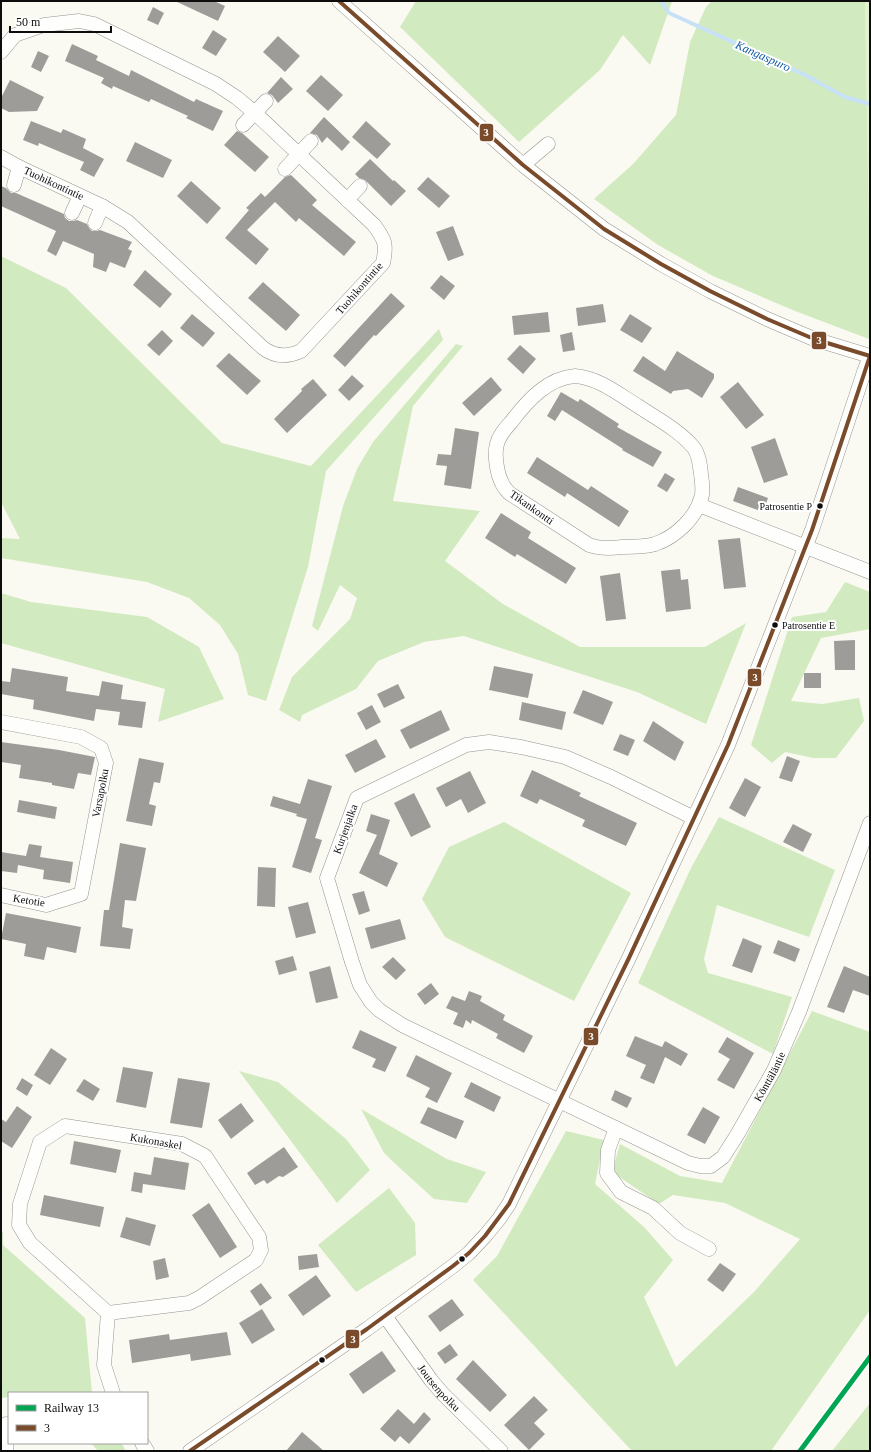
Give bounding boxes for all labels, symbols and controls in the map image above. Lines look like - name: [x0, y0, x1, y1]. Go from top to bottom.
- scale bar: [10, 8, 111, 34]
- text: 50 m: [16, 15, 41, 29]
- water label: Kangaspuro: [732, 37, 793, 74]
- line badge: 3: [479, 123, 494, 142]
- text: 3: [483, 126, 489, 138]
- street label: Tuohikontintie: [22, 164, 86, 202]
- street label: Tuohikontintie: [333, 259, 385, 316]
- line badge: 3: [811, 331, 827, 350]
- text: 3: [816, 334, 822, 346]
- street label: Tikankontti: [508, 487, 556, 527]
- place label: Patrosentie P: [760, 501, 812, 512]
- marker: Patrosentie P: [815, 501, 825, 511]
- marker: Patrosentie E: [770, 620, 780, 630]
- place label: Patrosentie E: [782, 620, 835, 631]
- line badge: 3: [747, 668, 762, 687]
- text: 3: [752, 671, 758, 683]
- street label: Varsapolku: [89, 767, 111, 818]
- street label: Kurjenjalka: [330, 802, 360, 855]
- street label: Ketotie: [12, 892, 46, 908]
- line badge: 3: [583, 1027, 599, 1046]
- text: 3: [588, 1030, 594, 1042]
- street label: Könttäläntie: [751, 1050, 787, 1103]
- street label: Kukonaskel: [129, 1131, 183, 1151]
- unlabelled marker: [457, 1254, 467, 1264]
- line badge: 3: [345, 1329, 360, 1349]
- text: 3: [350, 1333, 356, 1345]
- unlabelled marker: [317, 1355, 327, 1365]
- street label: Joutsenpolku: [416, 1362, 463, 1414]
- legend: [8, 1392, 148, 1444]
- text: Railway 13: [44, 1401, 99, 1415]
- text: 3: [44, 1421, 50, 1435]

